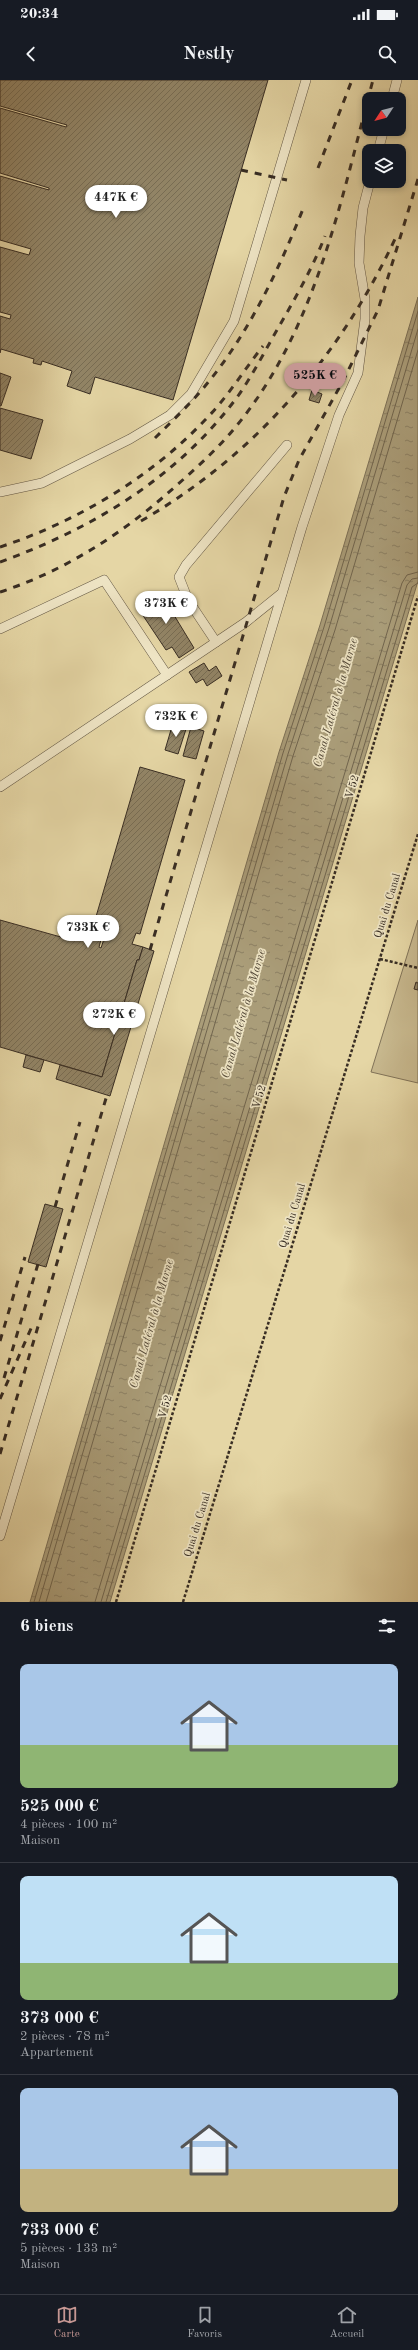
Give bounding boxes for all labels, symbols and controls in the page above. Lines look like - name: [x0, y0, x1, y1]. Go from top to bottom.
- text: 20:34: [20, 7, 59, 22]
- icon: back: [20, 43, 42, 65]
- icon: search: [376, 43, 398, 65]
- text: Nestly: [183, 45, 235, 63]
- north arrow: [362, 92, 406, 136]
- map controls: [362, 92, 406, 188]
- button: layers: [362, 144, 406, 188]
- pin: 447K €: [83, 185, 149, 219]
- text: 447K €: [94, 191, 138, 204]
- pin: 525K €: [282, 363, 348, 397]
- text: 525K €: [293, 369, 337, 382]
- pin: 373K €: [133, 591, 199, 625]
- text: 373K €: [144, 597, 188, 610]
- water label: Canal Latéral à la Marne: [312, 637, 360, 769]
- pin: 732K €: [143, 704, 209, 738]
- text: 732K €: [154, 710, 198, 723]
- street label: V 52: [344, 774, 362, 800]
- street label: Quai du Canal: [373, 872, 403, 940]
- pin: 733K €: [55, 915, 121, 949]
- text: 733K €: [66, 921, 110, 934]
- water label: Canal Latéral à la Marne: [220, 948, 268, 1080]
- pin: 272K €: [81, 1002, 147, 1036]
- text: 272K €: [92, 1008, 136, 1021]
- street label: V 52: [251, 1084, 269, 1110]
- street label: Quai du Canal: [278, 1182, 308, 1250]
- water label: Canal Latéral à la Marne: [128, 1258, 176, 1390]
- street label: V 52: [157, 1394, 175, 1420]
- street label: Quai du Canal: [183, 1491, 213, 1559]
- icon: filters: [376, 1615, 398, 1637]
- text: 6 biens: [20, 1618, 73, 1635]
- icon: home: [173, 1690, 245, 1762]
- text: 525 000 €: [20, 1798, 99, 1815]
- text: 4 pièces · 100 m²: [20, 1818, 117, 1831]
- text: Maison: [20, 1834, 60, 1847]
- icon: home: [173, 1902, 245, 1974]
- text: 373 000 €: [20, 2010, 99, 2027]
- text: 2 pièces · 78 m²: [20, 2030, 110, 2043]
- text: Appartement: [20, 2046, 94, 2059]
- icon: home: [173, 2114, 245, 2186]
- text: 733 000 €: [20, 2222, 99, 2239]
- text: 5 pièces · 133 m²: [20, 2242, 117, 2255]
- text: Maison: [20, 2258, 60, 2271]
- tab: Carte: [54, 2304, 80, 2342]
- tab: Favoris: [187, 2304, 222, 2342]
- tab: Accueil: [329, 2304, 364, 2342]

